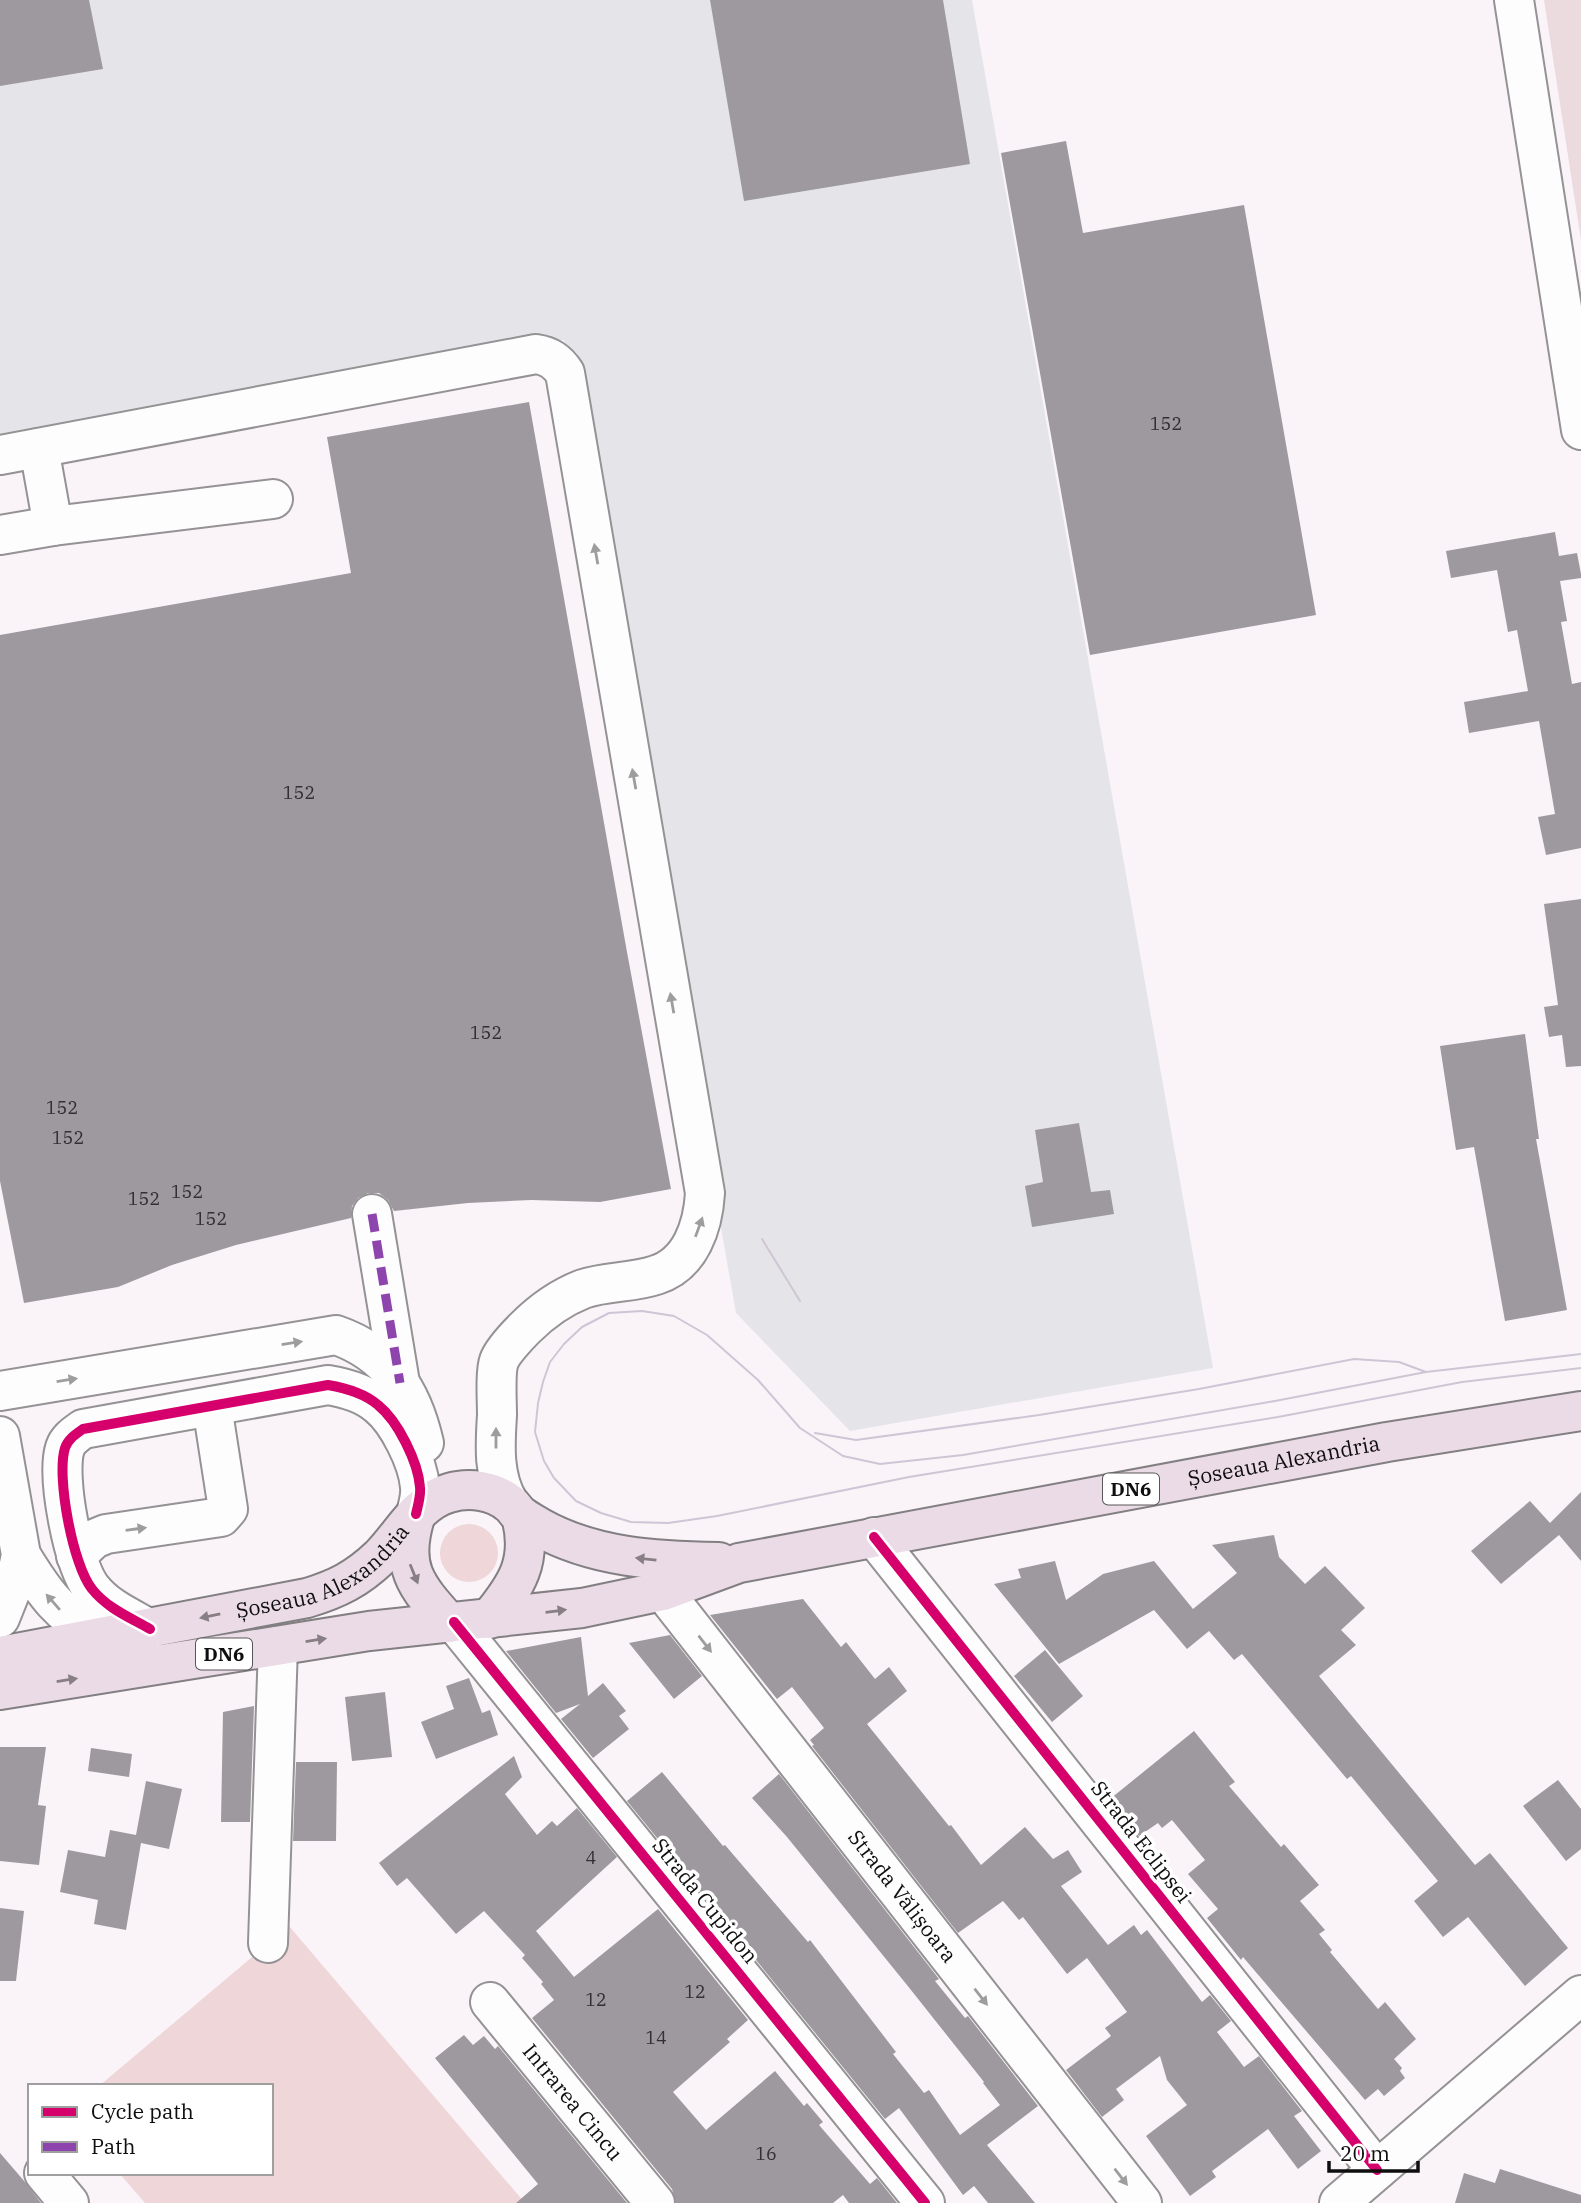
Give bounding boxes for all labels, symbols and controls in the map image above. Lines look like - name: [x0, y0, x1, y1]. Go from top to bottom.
- house number: 152: [1150, 412, 1182, 435]
- one-way arrow: [590, 543, 601, 565]
- one-way arrow: [628, 767, 639, 789]
- house number: 152: [283, 781, 315, 804]
- one-way arrow: [667, 992, 678, 1014]
- house number: 152: [470, 1021, 502, 1044]
- house number: 152: [46, 1096, 78, 1119]
- house number: 152: [52, 1126, 84, 1149]
- house number: 152: [171, 1180, 203, 1203]
- house number: 152: [128, 1187, 160, 1210]
- house number: 152: [195, 1207, 227, 1230]
- one-way arrow: [694, 1216, 705, 1237]
- one-way arrow: [281, 1337, 303, 1348]
- one-way arrow: [56, 1374, 78, 1385]
- one-way arrow: [490, 1426, 502, 1448]
- street label: Șoseaua Alexandria: [1185, 1429, 1382, 1492]
- road number: DN6: [1103, 1474, 1159, 1504]
- street label: Șoseaua Alexandria: [233, 1518, 415, 1624]
- one-way arrow: [125, 1524, 147, 1535]
- one-way arrow: [635, 1553, 657, 1564]
- one-way arrow: [408, 1563, 419, 1584]
- one-way arrow: [46, 1594, 61, 1611]
- one-way arrow: [546, 1606, 568, 1617]
- one-way arrow: [199, 1611, 221, 1622]
- one-way arrow: [305, 1634, 327, 1645]
- one-way arrow: [698, 1635, 713, 1653]
- road number: DN6: [196, 1638, 252, 1670]
- one-way arrow: [57, 1674, 79, 1685]
- street label: Strada Eclipsei: [1085, 1775, 1198, 1908]
- street label: Strada Vălișoara: [842, 1824, 964, 1968]
- street label: Strada Cupidon: [647, 1832, 765, 1969]
- house number: 4: [586, 1846, 596, 1869]
- house number: 12: [684, 1980, 706, 2003]
- house number: 12: [585, 1988, 607, 2011]
- one-way arrow: [973, 1988, 988, 2006]
- house number: 14: [645, 2026, 667, 2049]
- street label: Intrarea Cincu: [517, 2037, 630, 2166]
- legend: [28, 2084, 273, 2175]
- text: Cycle path: [91, 2097, 194, 2125]
- scale bar: [1329, 2130, 1418, 2174]
- text: Path: [91, 2132, 136, 2160]
- text: 20 m: [1340, 2139, 1390, 2167]
- house number: 16: [755, 2142, 777, 2165]
- one-way arrow: [1113, 2168, 1128, 2185]

